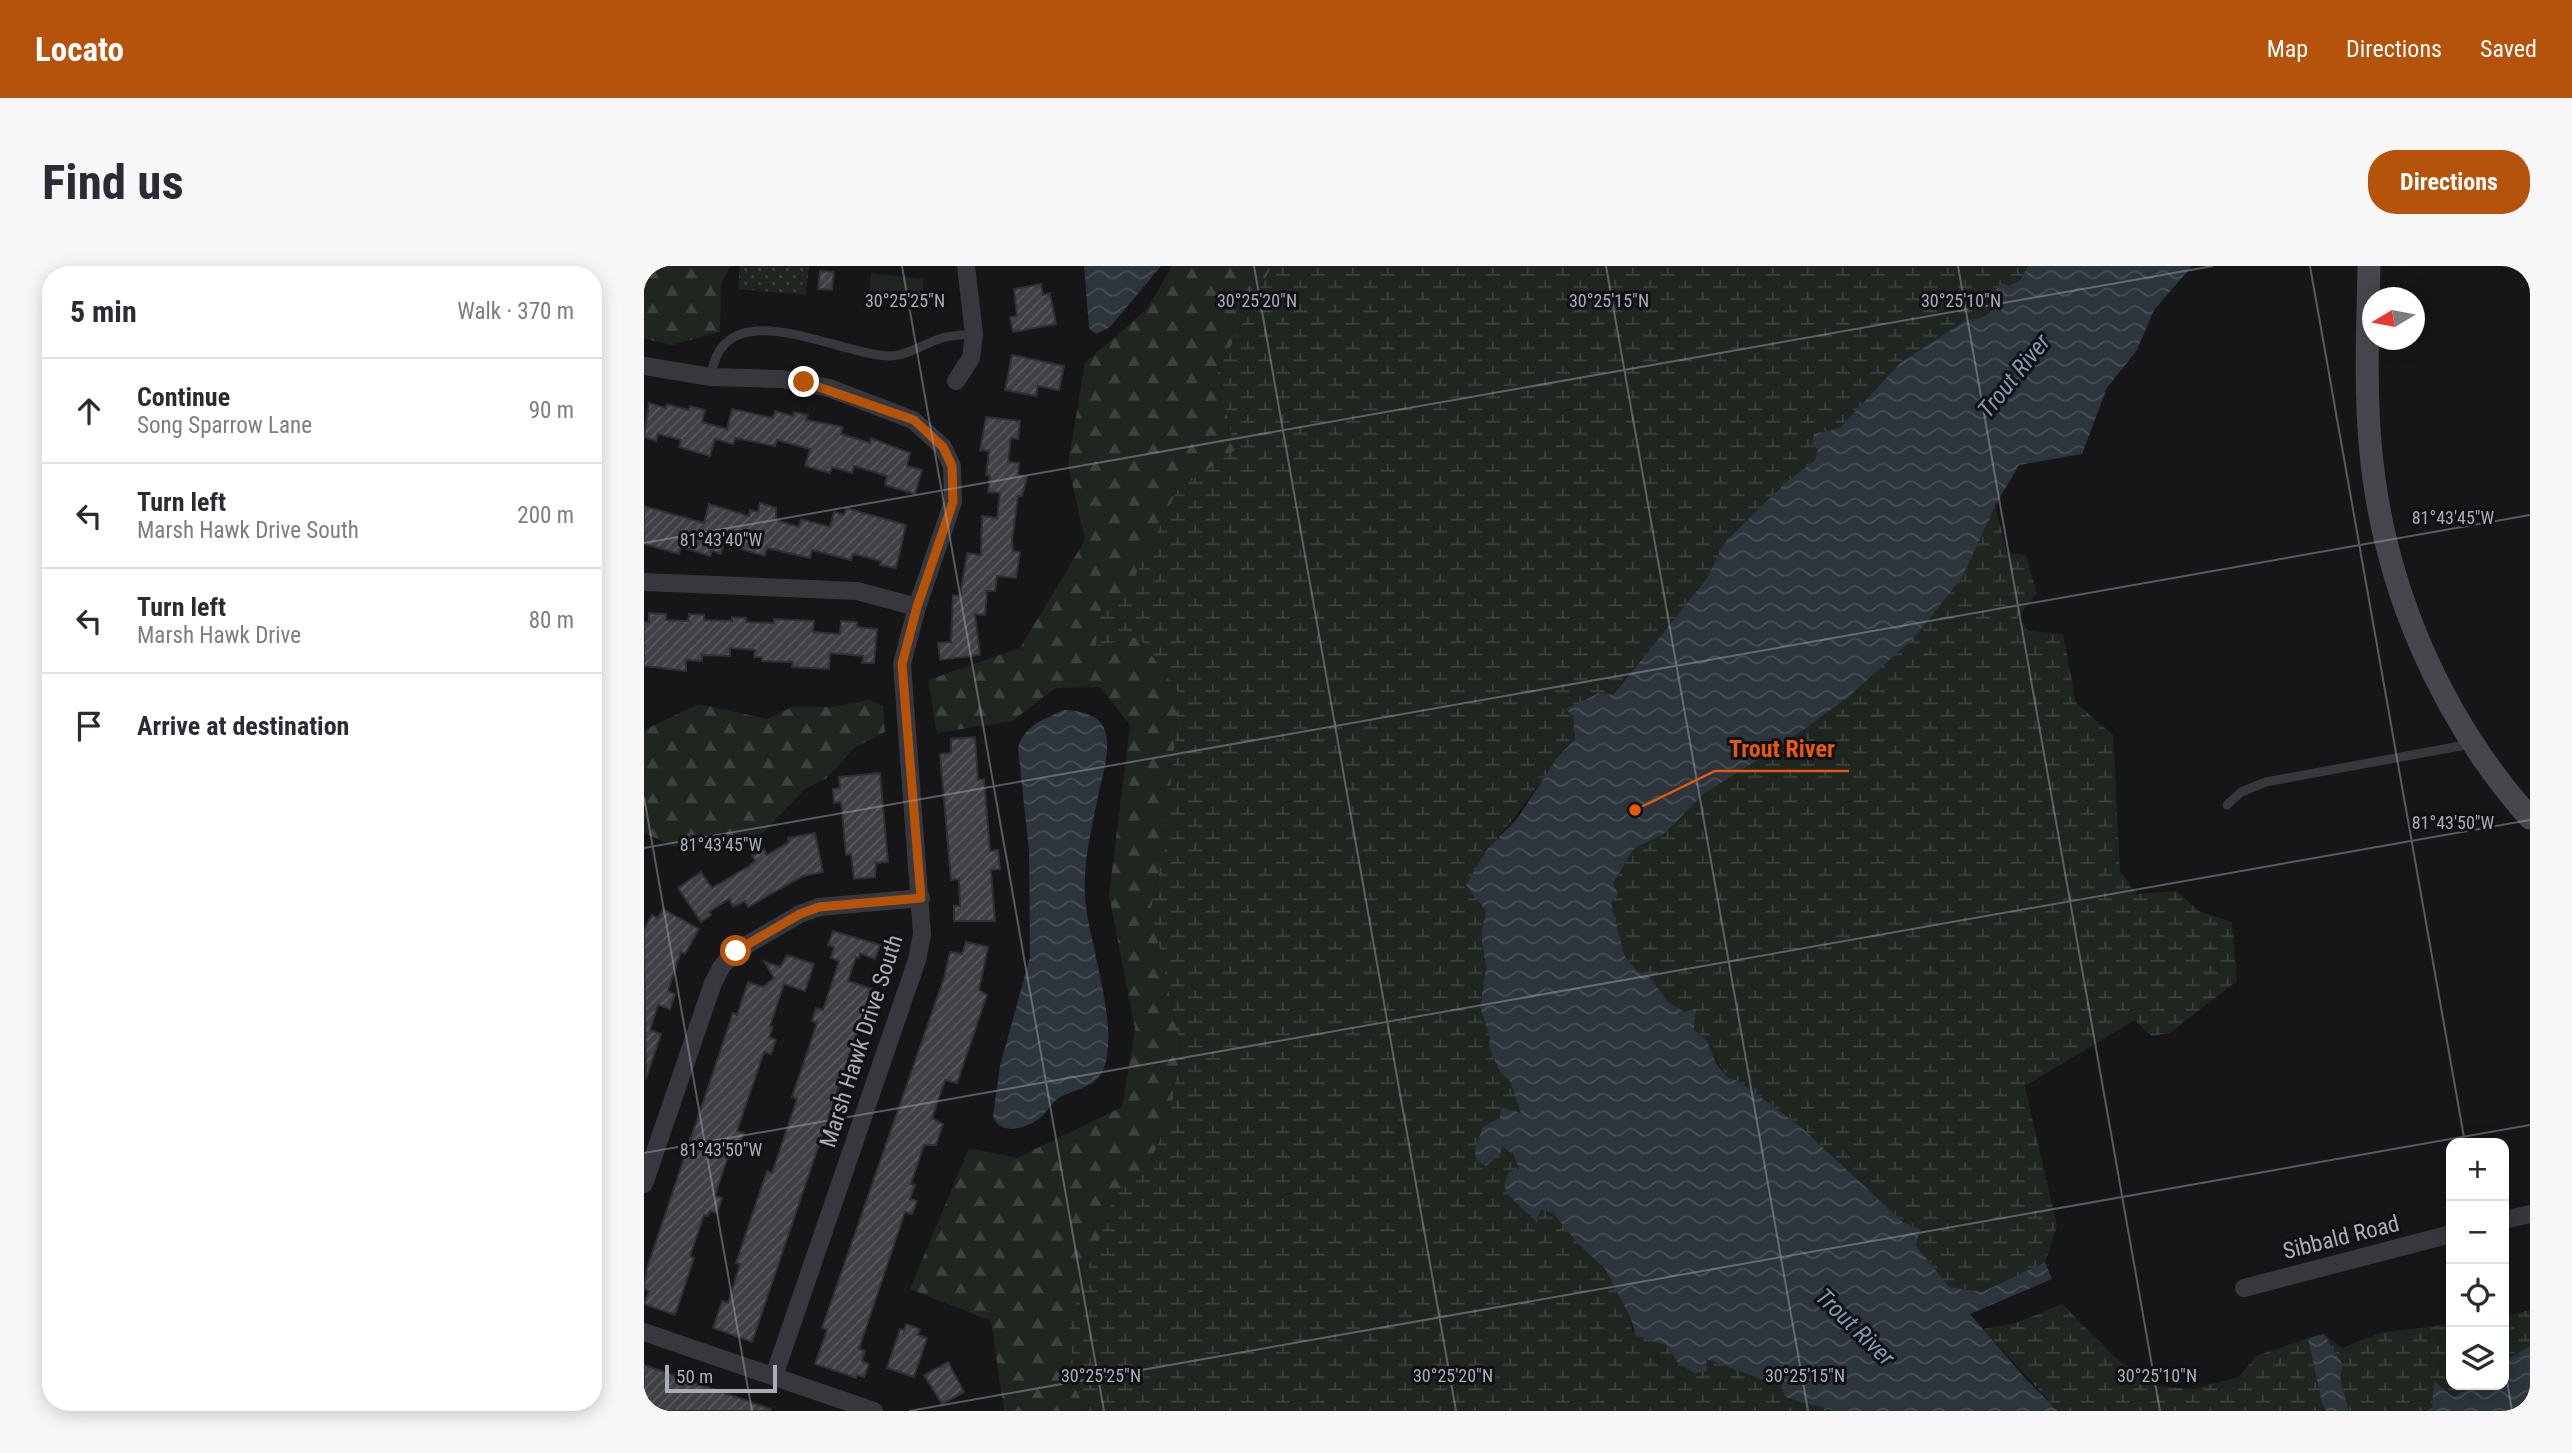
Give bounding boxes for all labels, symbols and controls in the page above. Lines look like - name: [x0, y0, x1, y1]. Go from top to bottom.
- text: Locato: [35, 30, 124, 69]
- text: Map: [2267, 35, 2308, 63]
- text: Directions: [2346, 35, 2442, 63]
- text: Saved: [2480, 35, 2537, 63]
- button: Directions: [2368, 150, 2530, 214]
- text: Find us: [42, 154, 184, 211]
- north arrow: [2362, 287, 2425, 350]
- text: 30°25'25"N: [865, 290, 945, 311]
- text: 30°25'20"N: [1217, 290, 1297, 311]
- text: 30°25'15"N: [1569, 290, 1649, 311]
- text: 30°25'10"N: [1921, 290, 2001, 311]
- text: 5 min: [70, 294, 137, 329]
- text: Walk · 370 m: [457, 298, 574, 325]
- water label: Trout River: [1972, 328, 2057, 423]
- route end: [788, 366, 819, 397]
- text: Continue: [137, 382, 230, 412]
- icon: ahead: [70, 392, 108, 430]
- text: 90 m: [529, 397, 574, 424]
- text: Song Sparrow Lane: [137, 412, 312, 439]
- text: Turn left: [137, 487, 226, 517]
- icon: left: [70, 497, 108, 535]
- text: 200 m: [517, 502, 574, 529]
- text: 81°43'45"W: [2412, 507, 2495, 528]
- text: Marsh Hawk Drive South: [137, 517, 359, 544]
- text: 81°43'40"W: [680, 529, 763, 550]
- text: Turn left: [137, 592, 226, 622]
- icon: left: [70, 602, 108, 640]
- text: 80 m: [529, 607, 574, 634]
- text: Marsh Hawk Drive: [137, 622, 301, 649]
- icon: arrive: [70, 707, 108, 745]
- text: Arrive at destination: [137, 711, 349, 741]
- callout: Trout River: [1715, 726, 1849, 771]
- text: Trout River: [1729, 735, 1835, 763]
- text: 81°43'50"W: [2412, 812, 2495, 833]
- text: 81°43'45"W: [680, 834, 763, 855]
- street label: Marsh Hawk Drive South: [814, 931, 909, 1151]
- route start: [720, 935, 751, 966]
- map controls: [2446, 1138, 2509, 1390]
- button: +: [2446, 1138, 2509, 1201]
- text: 81°43'50"W: [680, 1139, 763, 1160]
- button: −: [2446, 1201, 2509, 1264]
- street label: Sibbald Road: [2280, 1210, 2402, 1265]
- button: locate: [2446, 1264, 2509, 1327]
- water label: Trout River: [1810, 1283, 1901, 1372]
- button: layers: [2446, 1327, 2509, 1390]
- scale bar: [665, 1362, 777, 1394]
- text: 50 m: [676, 1365, 713, 1388]
- text: 30°25'25"N: [1061, 1365, 1141, 1386]
- text: 30°25'20"N: [1413, 1365, 1493, 1386]
- text: 30°25'15"N: [1765, 1365, 1845, 1386]
- text: 30°25'10"N: [2117, 1365, 2197, 1386]

